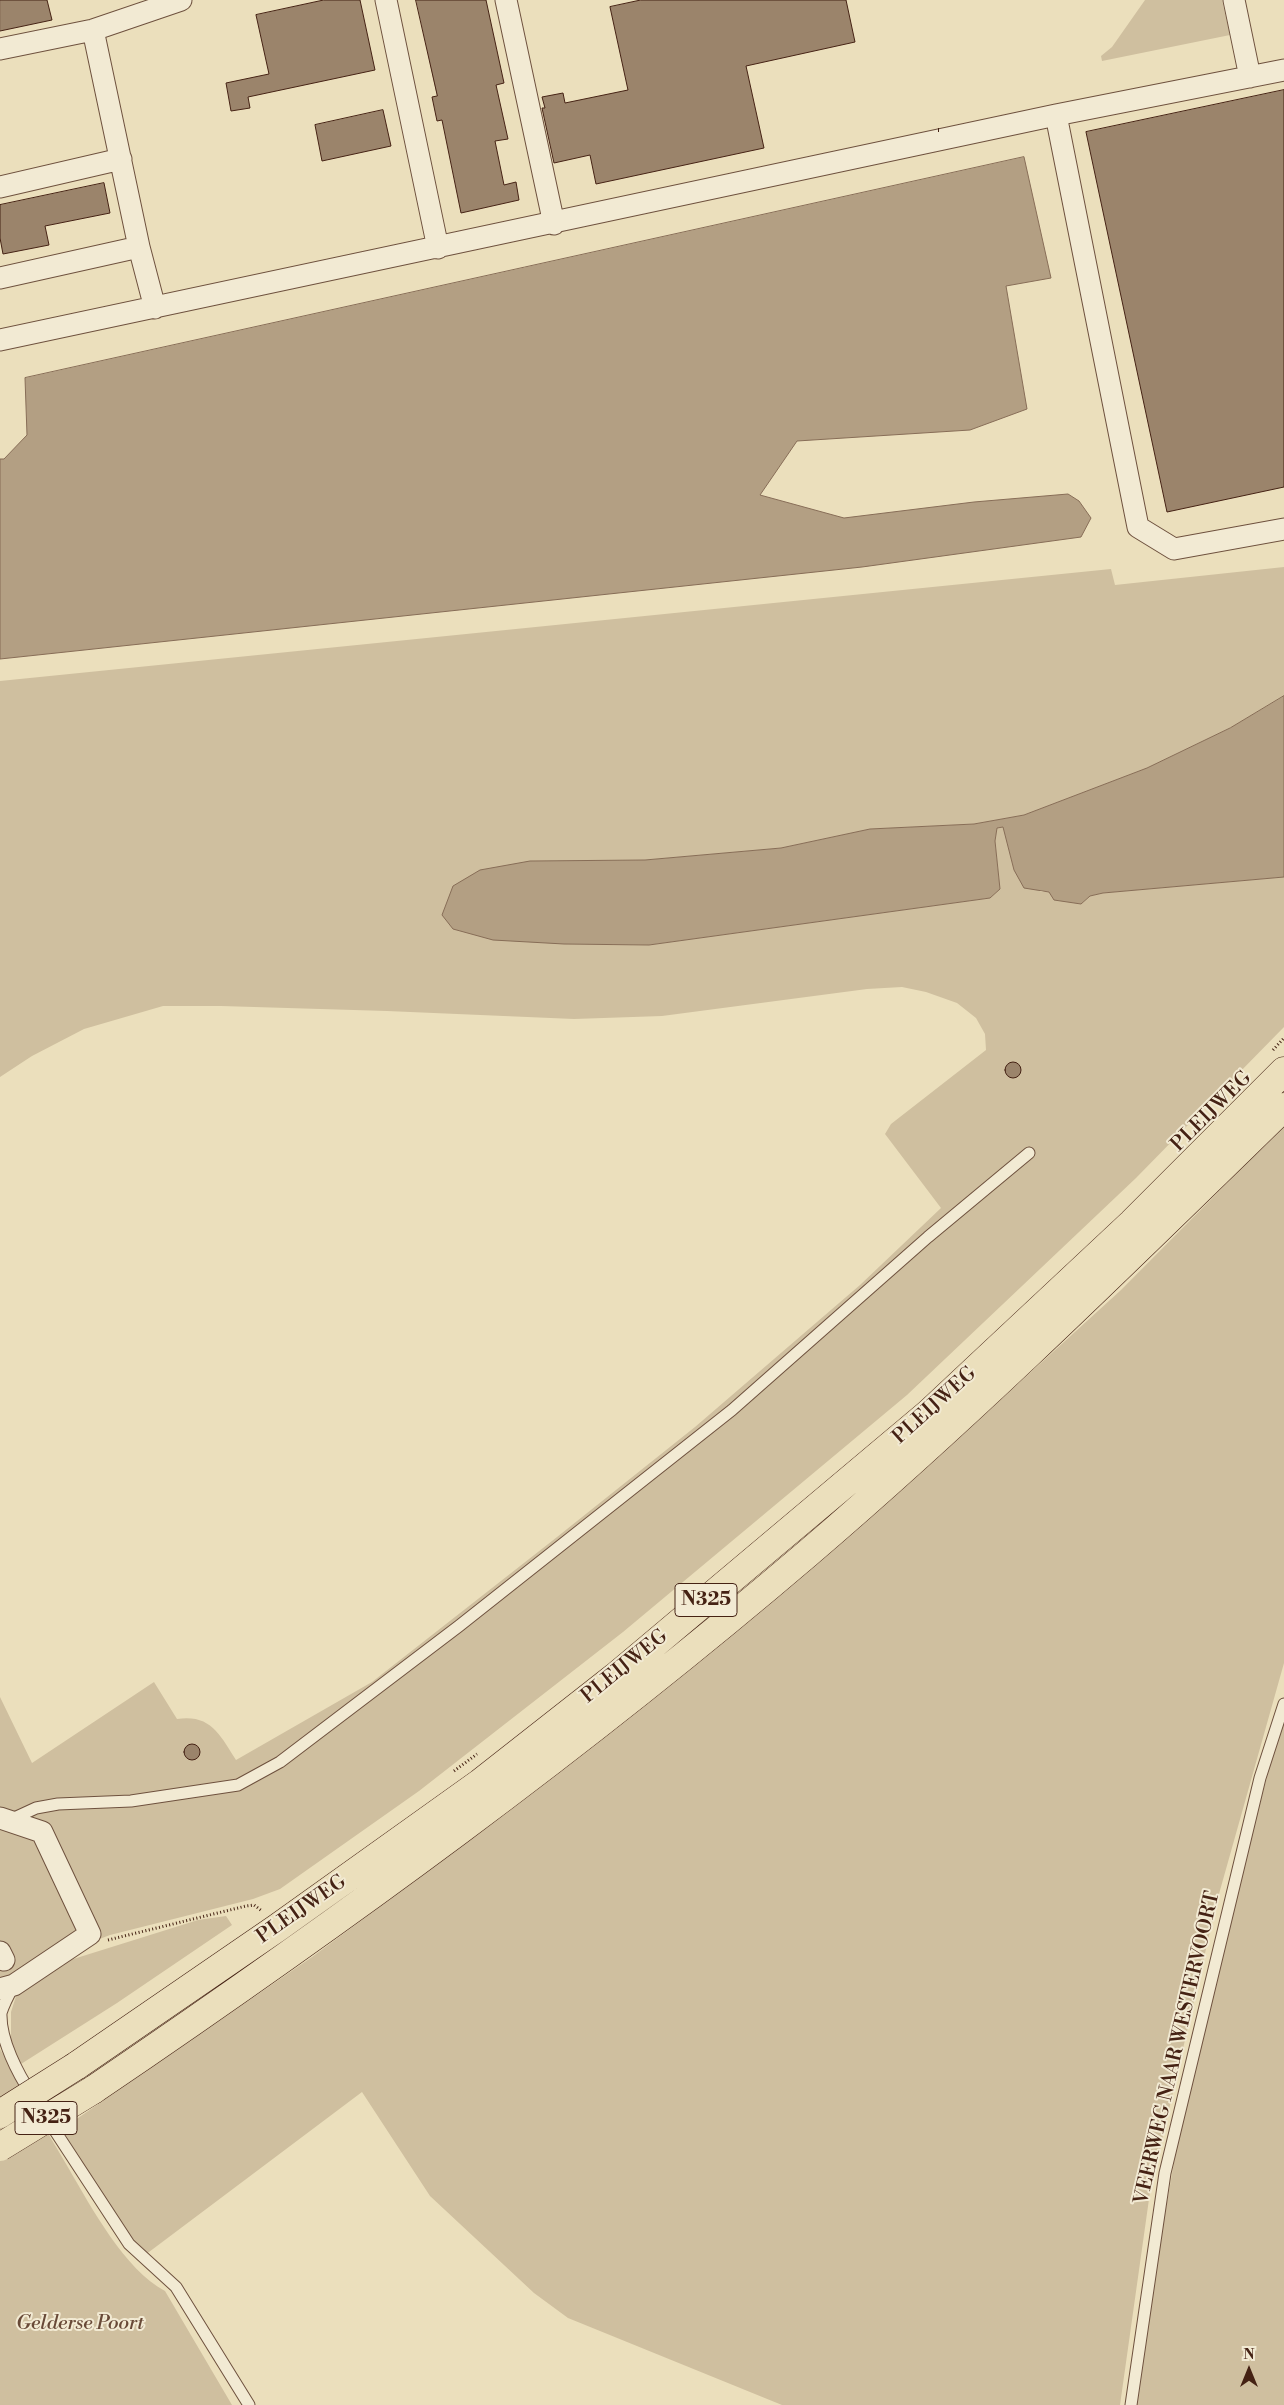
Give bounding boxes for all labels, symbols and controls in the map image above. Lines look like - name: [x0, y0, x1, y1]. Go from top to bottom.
- street label: PLEIJWEG: [1167, 1067, 1257, 1157]
- street label: PLEIJWEG: [888, 1362, 982, 1450]
- road number: N325: [675, 1584, 737, 1616]
- street label: PLEIJWEG: [577, 1625, 673, 1709]
- street label: PLEIJWEG: [252, 1870, 352, 1950]
- street label: VEERWEG NAAR WESTERVOORT: [1130, 1889, 1226, 2207]
- road number: N325: [15, 2102, 77, 2134]
- park label: Gelderse Poort: [16, 2312, 144, 2336]
- north arrow: [1224, 2345, 1274, 2395]
- text: N: [1243, 2346, 1255, 2364]

